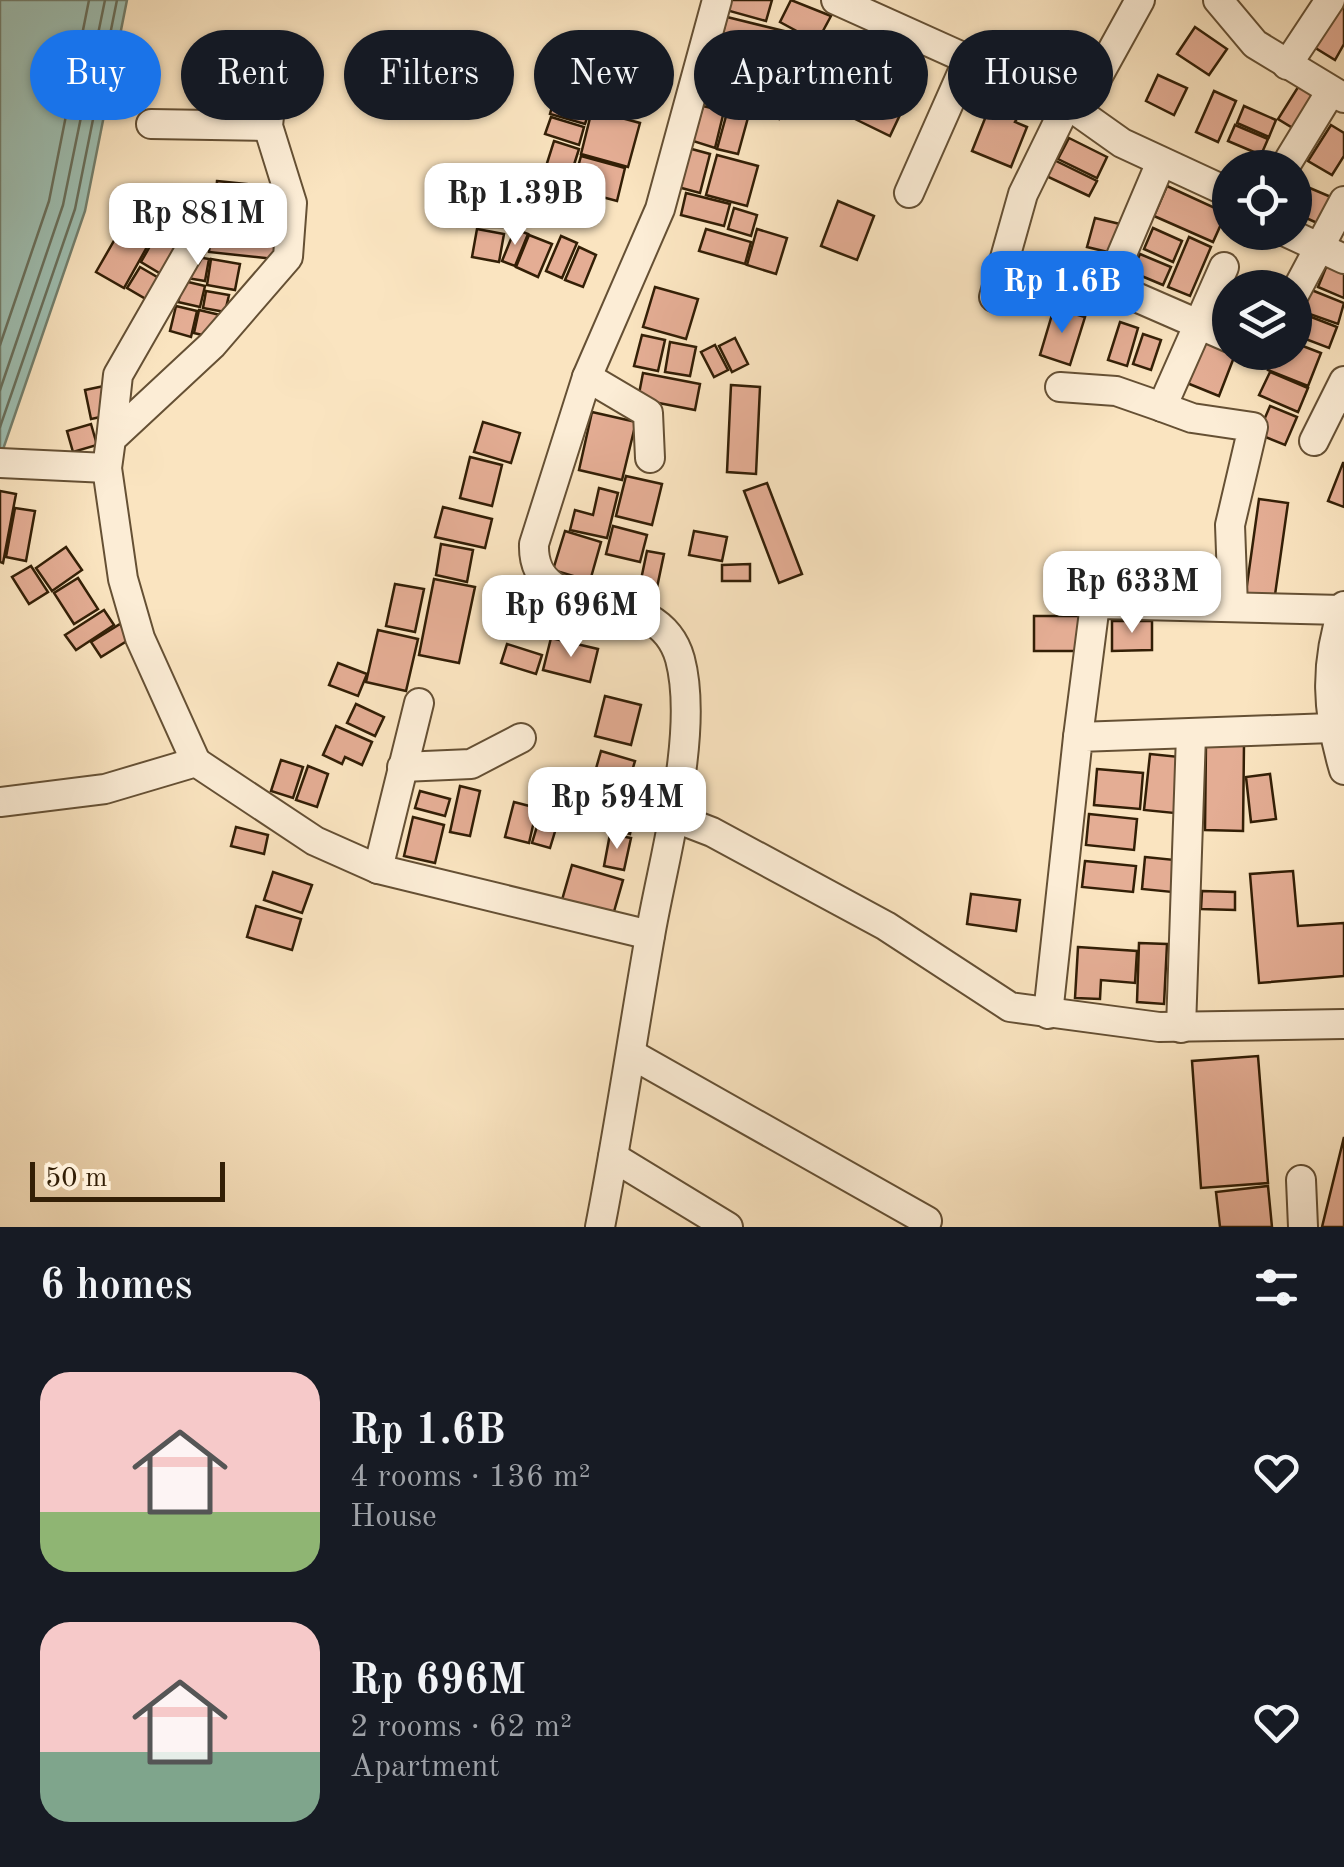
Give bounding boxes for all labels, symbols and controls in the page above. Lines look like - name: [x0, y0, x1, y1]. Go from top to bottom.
- chip: Buy: [30, 30, 161, 120]
- chip: Rent: [181, 30, 324, 120]
- chip: Filters: [344, 30, 514, 120]
- chip: New: [534, 30, 674, 120]
- chip: Apartment: [694, 30, 928, 120]
- chip: House: [948, 30, 1113, 120]
- map controls: [1212, 150, 1312, 370]
- button: locate: [1212, 150, 1312, 250]
- pin: Rp 1.39B: [412, 163, 618, 248]
- text: Rp 1.39B: [446, 179, 584, 211]
- pin: Rp 881M: [106, 183, 290, 268]
- text: Rp 881M: [131, 199, 265, 231]
- pin: Rp 1.6B: [970, 251, 1154, 336]
- text: Rp 1.6B: [1003, 267, 1121, 299]
- button: layers: [1212, 270, 1312, 370]
- pin: Rp 633M: [1040, 551, 1224, 636]
- text: Rp 633M: [1065, 567, 1199, 599]
- pin: Rp 696M: [479, 575, 663, 660]
- text: Rp 696M: [504, 591, 638, 623]
- pin: Rp 594M: [525, 767, 709, 852]
- text: Rp 594M: [550, 783, 684, 815]
- scale bar: [30, 1157, 225, 1202]
- text: 50 m: [45, 1165, 108, 1193]
- icon: filters: [1249, 1260, 1304, 1315]
- text: 6 homes: [40, 1266, 192, 1308]
- text: Rp 1.6B: [350, 1411, 506, 1453]
- icon: home: [120, 1412, 240, 1532]
- icon: heart: [1249, 1445, 1304, 1500]
- text: 4 rooms · 136 m²: [350, 1462, 591, 1494]
- text: House: [350, 1502, 437, 1534]
- text: Rp 696M: [350, 1661, 526, 1703]
- icon: home: [120, 1662, 240, 1782]
- icon: heart: [1249, 1695, 1304, 1750]
- text: 2 rooms · 62 m²: [350, 1712, 572, 1744]
- text: Apartment: [350, 1752, 500, 1784]

